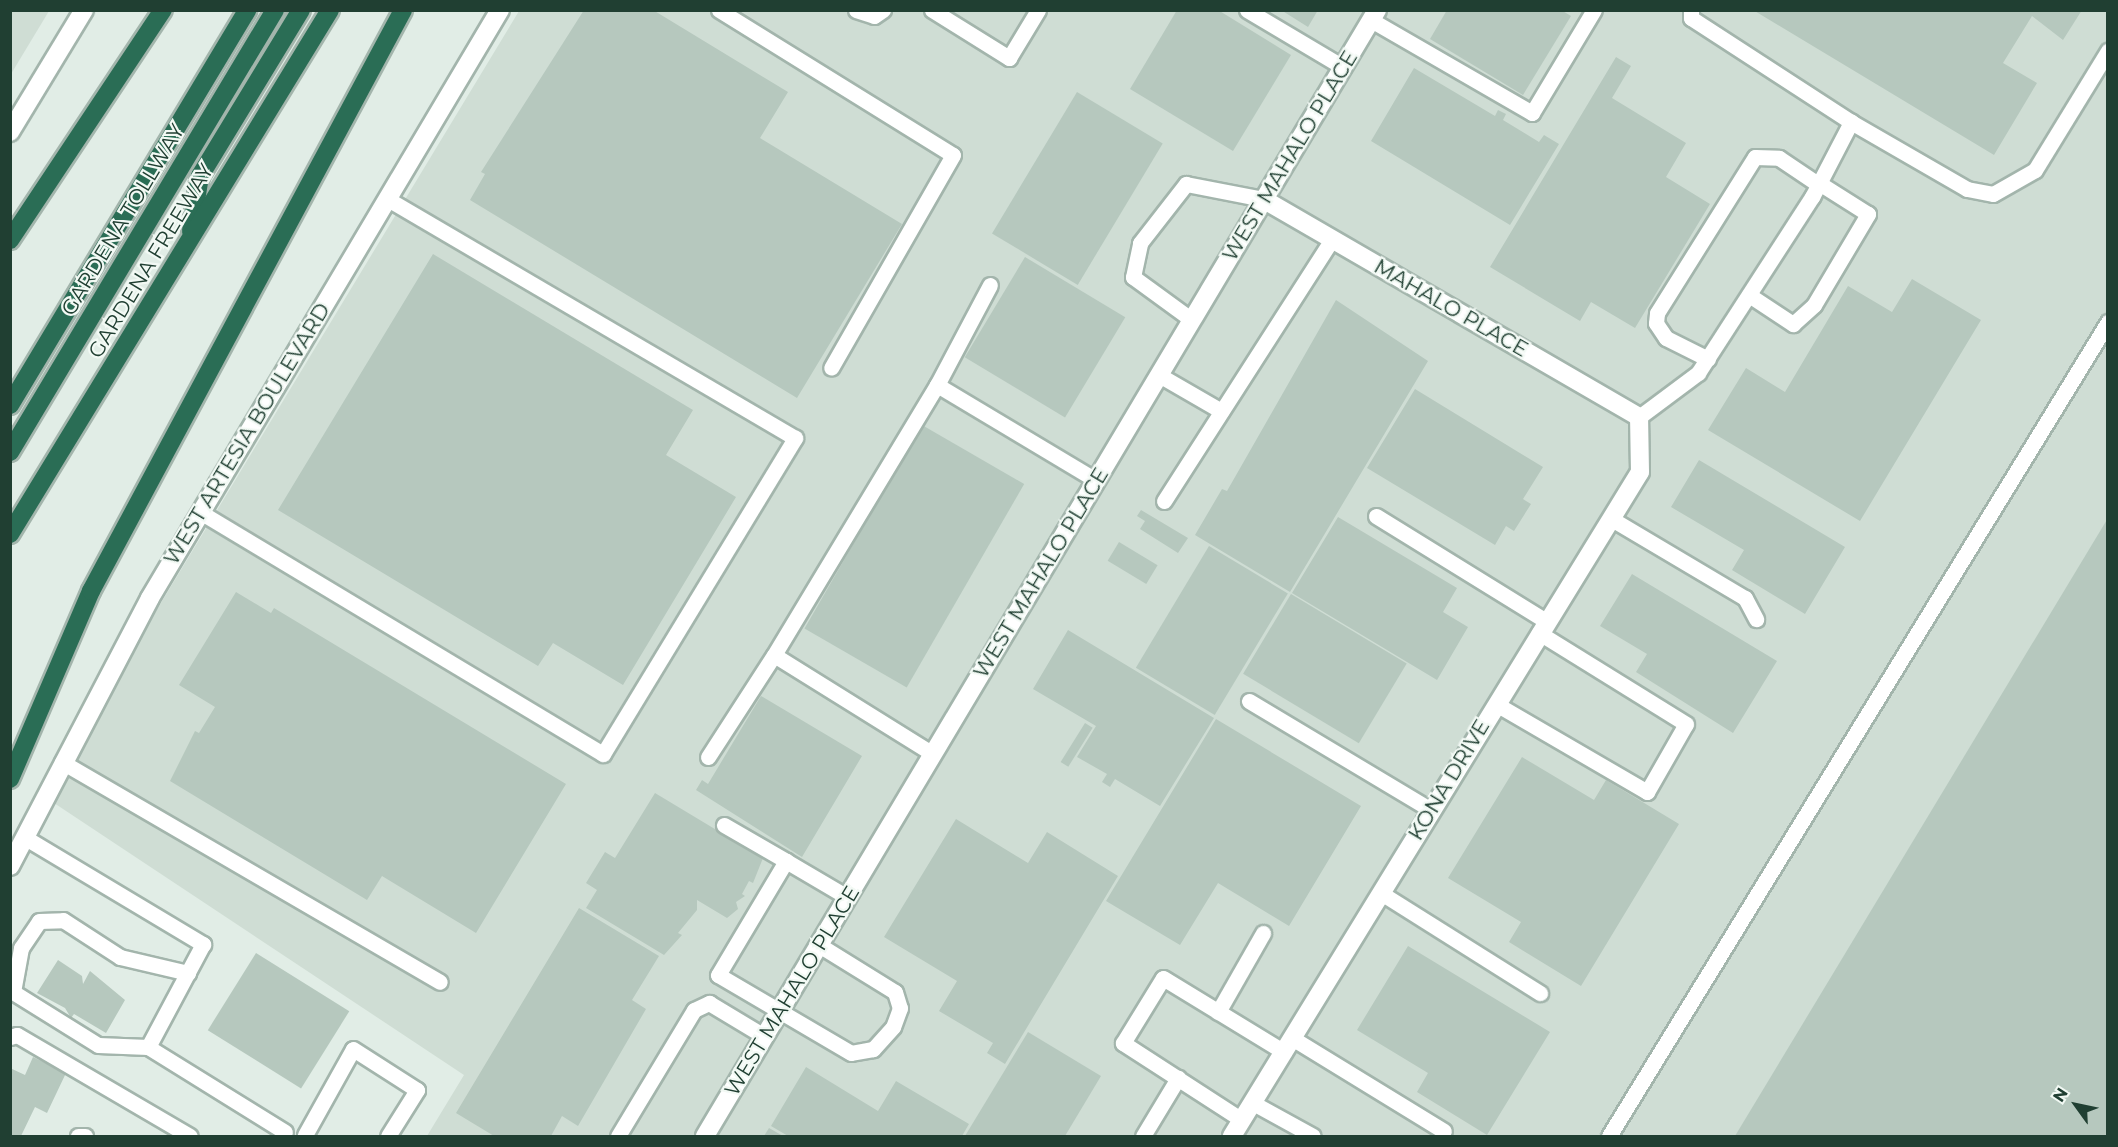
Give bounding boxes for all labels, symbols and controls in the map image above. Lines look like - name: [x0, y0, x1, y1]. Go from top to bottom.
- street label: WEST MAHALO PLACE: [1217, 46, 1363, 266]
- street label: GARDENA TOLLWAY: [56, 120, 190, 320]
- street label: GARDENA FREEWAY: [83, 159, 219, 363]
- street label: MAHALO PLACE: [1370, 254, 1532, 362]
- street label: WEST ARTESIA BOULEVARD: [159, 298, 335, 570]
- street label: WEST MAHALO PLACE: [968, 463, 1114, 683]
- street label: KONA DRIVE: [1403, 715, 1495, 845]
- street label: WEST MAHALO PLACE: [719, 881, 865, 1101]
- north arrow: [2046, 1075, 2106, 1135]
- text: N: [2049, 1084, 2072, 1106]

